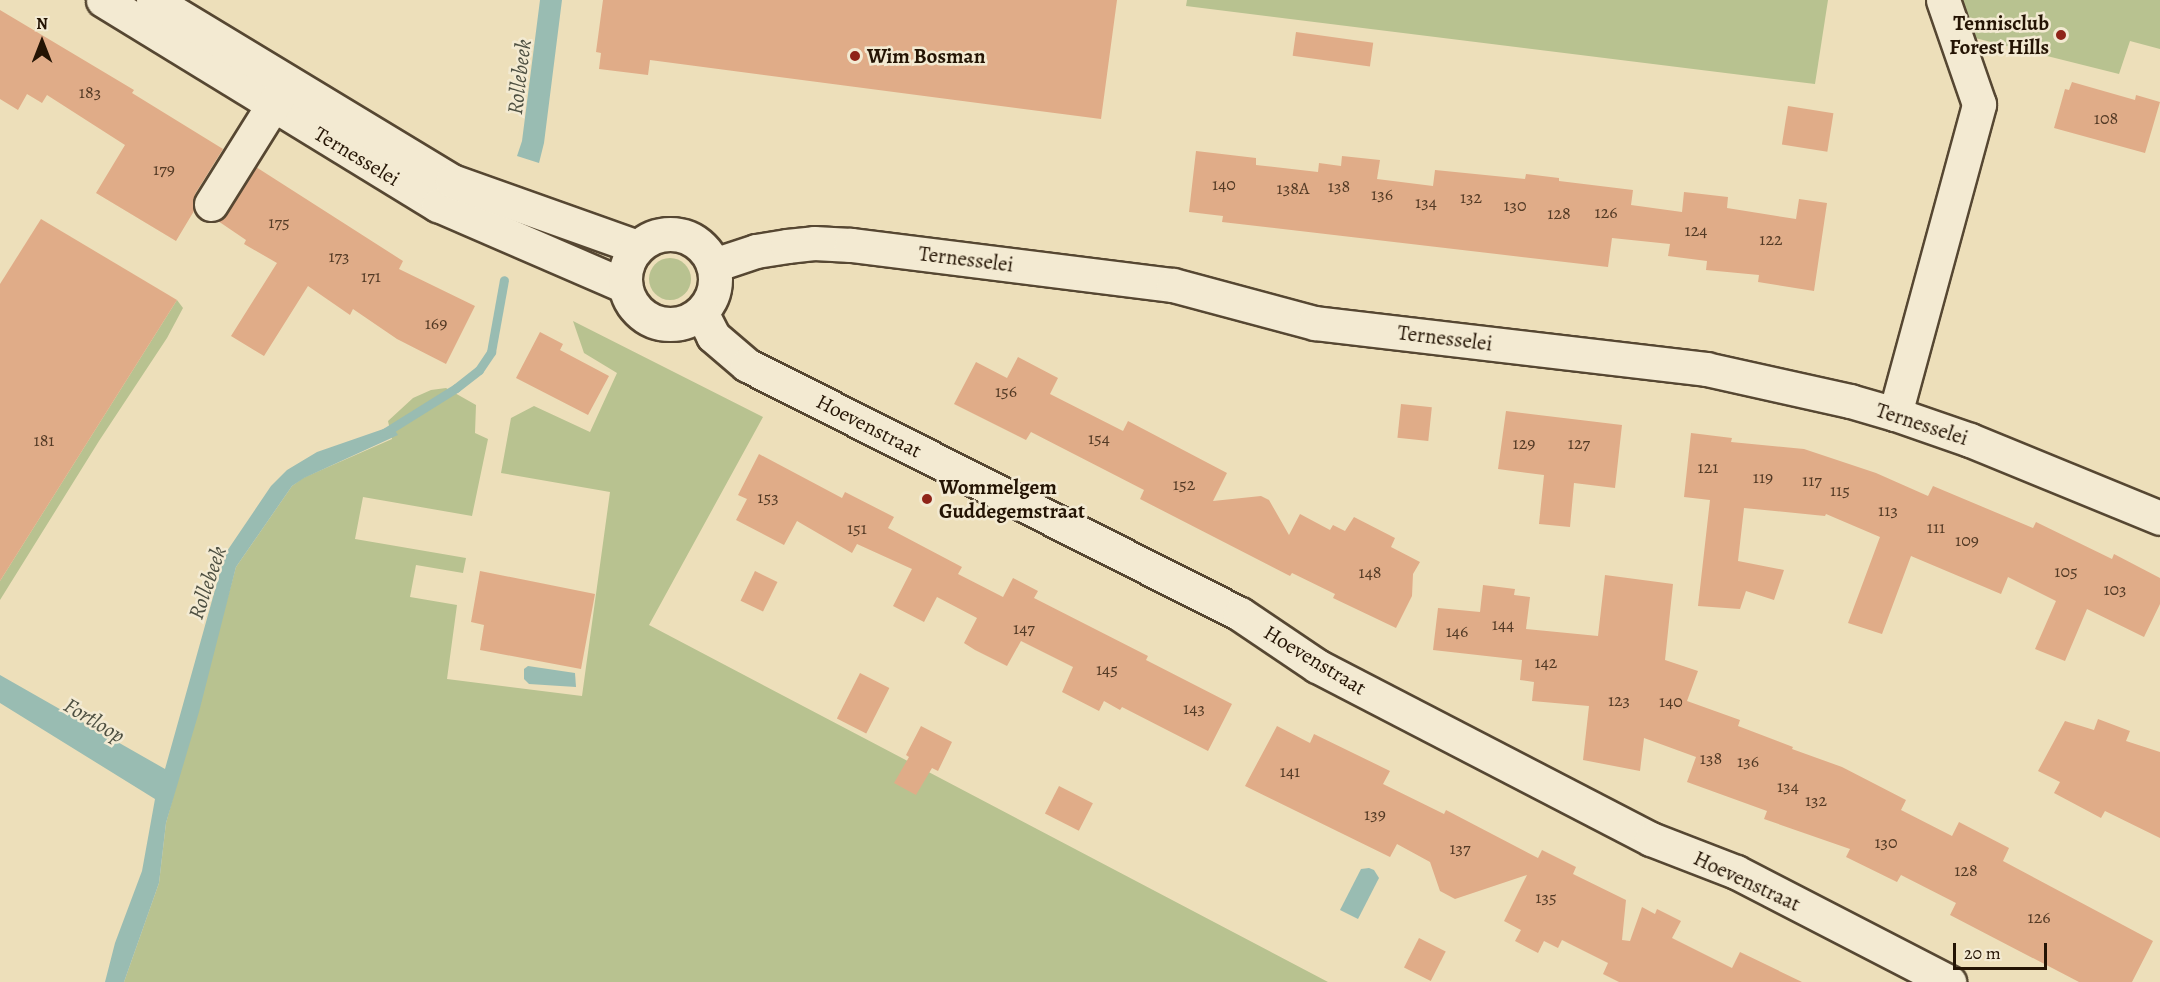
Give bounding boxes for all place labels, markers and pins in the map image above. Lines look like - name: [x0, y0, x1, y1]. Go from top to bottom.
- place label: Tennisclub Forest Hills: [1949, 10, 2049, 60]
- marker: Tennisclub Forest Hills: [2054, 28, 2068, 42]
- place label: Wim Bosman: [867, 43, 986, 69]
- marker: Wim Bosman: [848, 49, 862, 63]
- place label: Wommelgem Guddegemstraat: [939, 474, 1085, 524]
- marker: Wommelgem Guddegemstraat: [920, 492, 934, 506]

